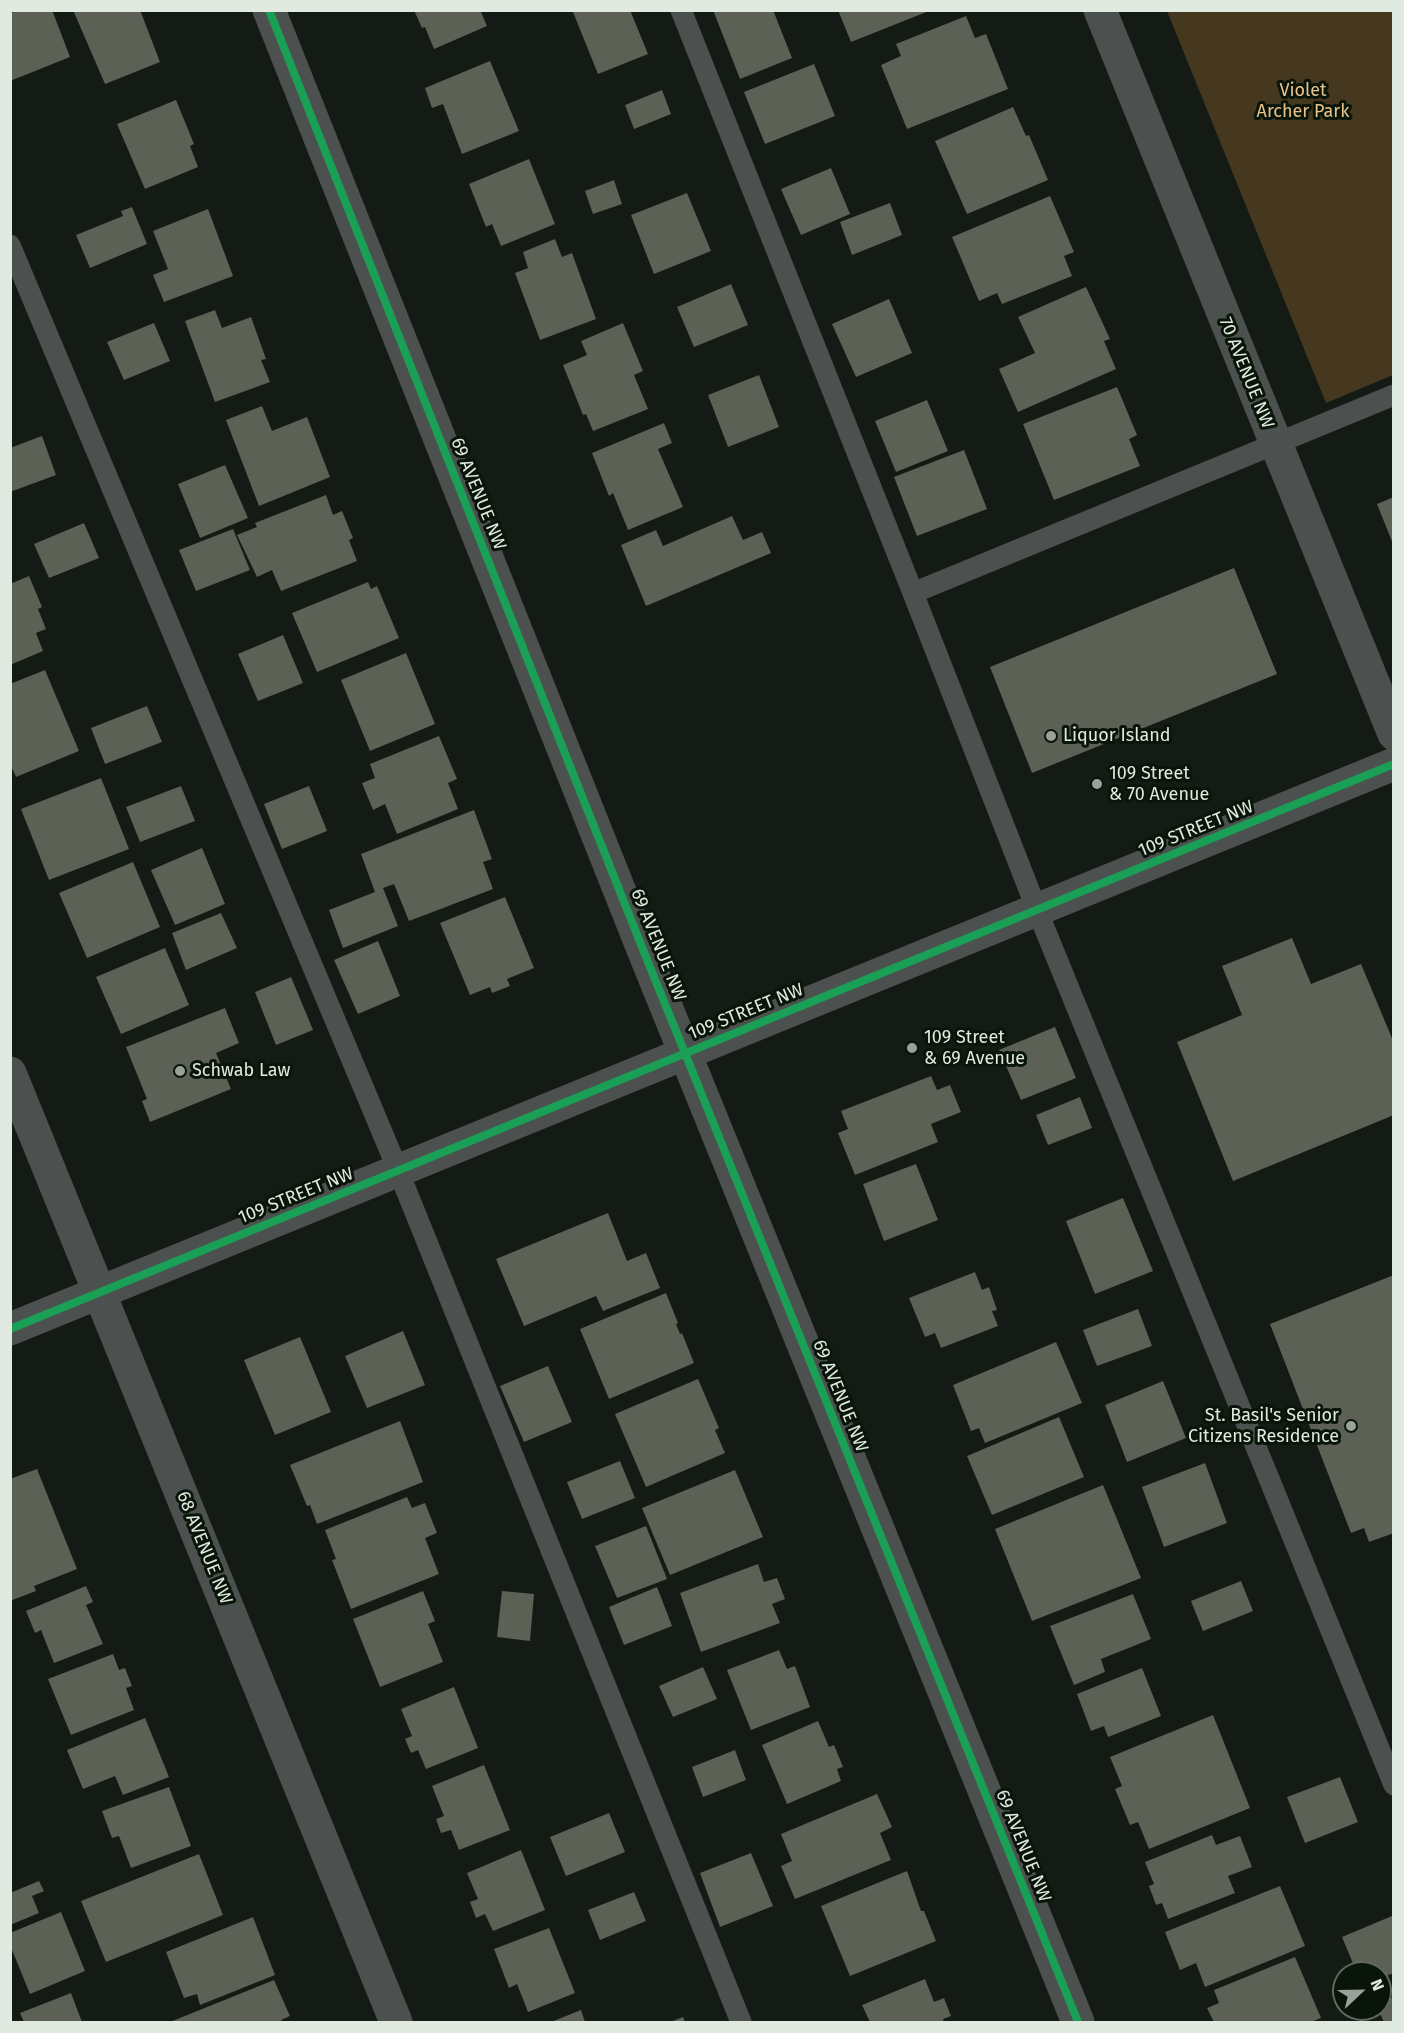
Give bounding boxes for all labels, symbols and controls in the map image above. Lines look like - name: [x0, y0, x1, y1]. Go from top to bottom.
- park label: Violet Archer Park: [1257, 80, 1349, 122]
- street label: 70 AVENUE NW: [1214, 314, 1278, 432]
- street label: 69 AVENUE NW: [446, 435, 510, 553]
- place label: Liquor Island: [1063, 725, 1171, 747]
- marker: Liquor Island: [1044, 729, 1058, 743]
- place label: 109 Street & 70 Avenue: [1109, 763, 1209, 806]
- marker: 109 Street & 70 Avenue: [1090, 777, 1104, 791]
- street label: 109 STREET NW: [1135, 796, 1257, 862]
- street label: 69 AVENUE NW: [626, 886, 690, 1004]
- street label: 109 STREET NW: [685, 979, 807, 1045]
- place label: 109 Street & 69 Avenue: [924, 1027, 1025, 1070]
- marker: 109 Street & 69 Avenue: [905, 1041, 919, 1055]
- place label: Schwab Law: [192, 1060, 290, 1082]
- marker: Schwab Law: [173, 1064, 187, 1078]
- street label: 109 STREET NW: [235, 1163, 357, 1229]
- street label: 69 AVENUE NW: [808, 1337, 872, 1455]
- place label: St. Basil's Senior Citizens Residence: [1188, 1405, 1339, 1448]
- marker: St. Basil's Senior Citizens Residence: [1344, 1419, 1358, 1433]
- street label: 68 AVENUE NW: [172, 1488, 236, 1608]
- street label: 69 AVENUE NW: [991, 1787, 1055, 1905]
- north arrow: [1332, 1961, 1392, 2021]
- text: N: [1367, 1976, 1388, 1993]

